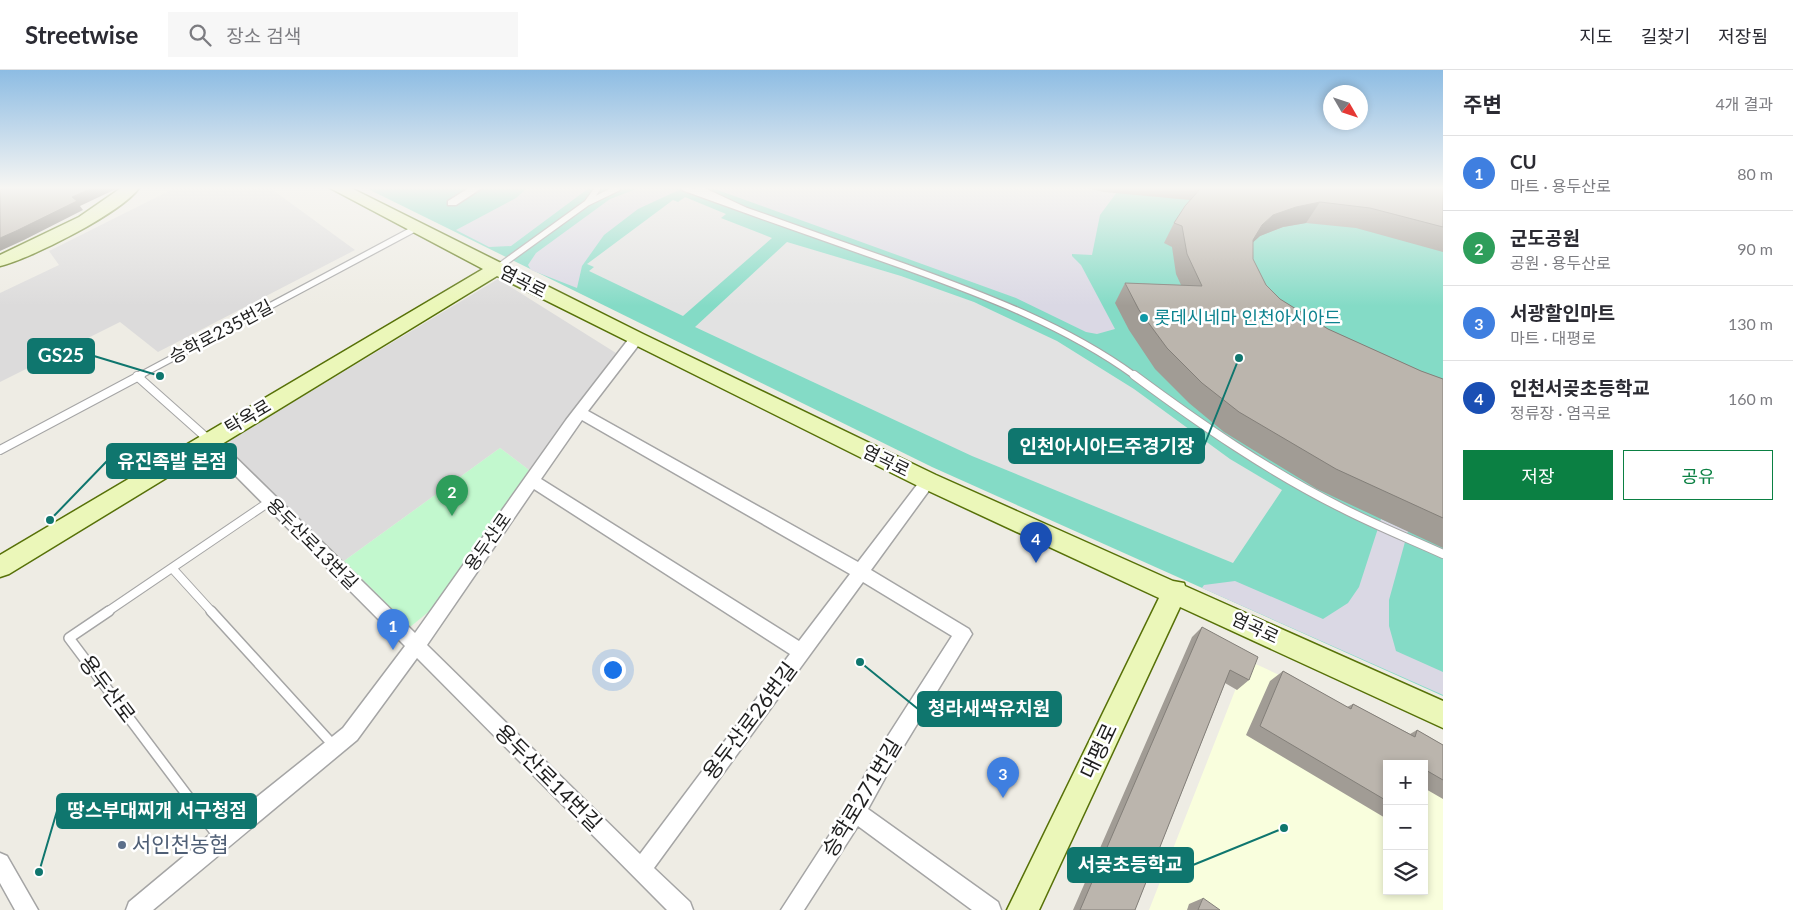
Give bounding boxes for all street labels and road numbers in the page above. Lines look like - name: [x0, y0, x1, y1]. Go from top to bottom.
- street label: 염곡로: [496, 260, 551, 302]
- street label: 승학로235번길: [165, 295, 276, 368]
- street label: 탁옥로: [221, 394, 274, 438]
- street label: 염곡로: [859, 439, 914, 481]
- street label: 용두산로13번길: [262, 493, 363, 594]
- street label: 용두산로: [459, 508, 515, 575]
- street label: 염곡로: [1228, 607, 1283, 648]
- street label: 용두산로: [75, 650, 141, 726]
- street label: 용두산로26번길: [697, 657, 801, 784]
- street label: 용두산로14번길: [491, 719, 607, 835]
- street label: 대평로: [1074, 719, 1121, 782]
- street label: 승학로271번길: [816, 734, 906, 861]

